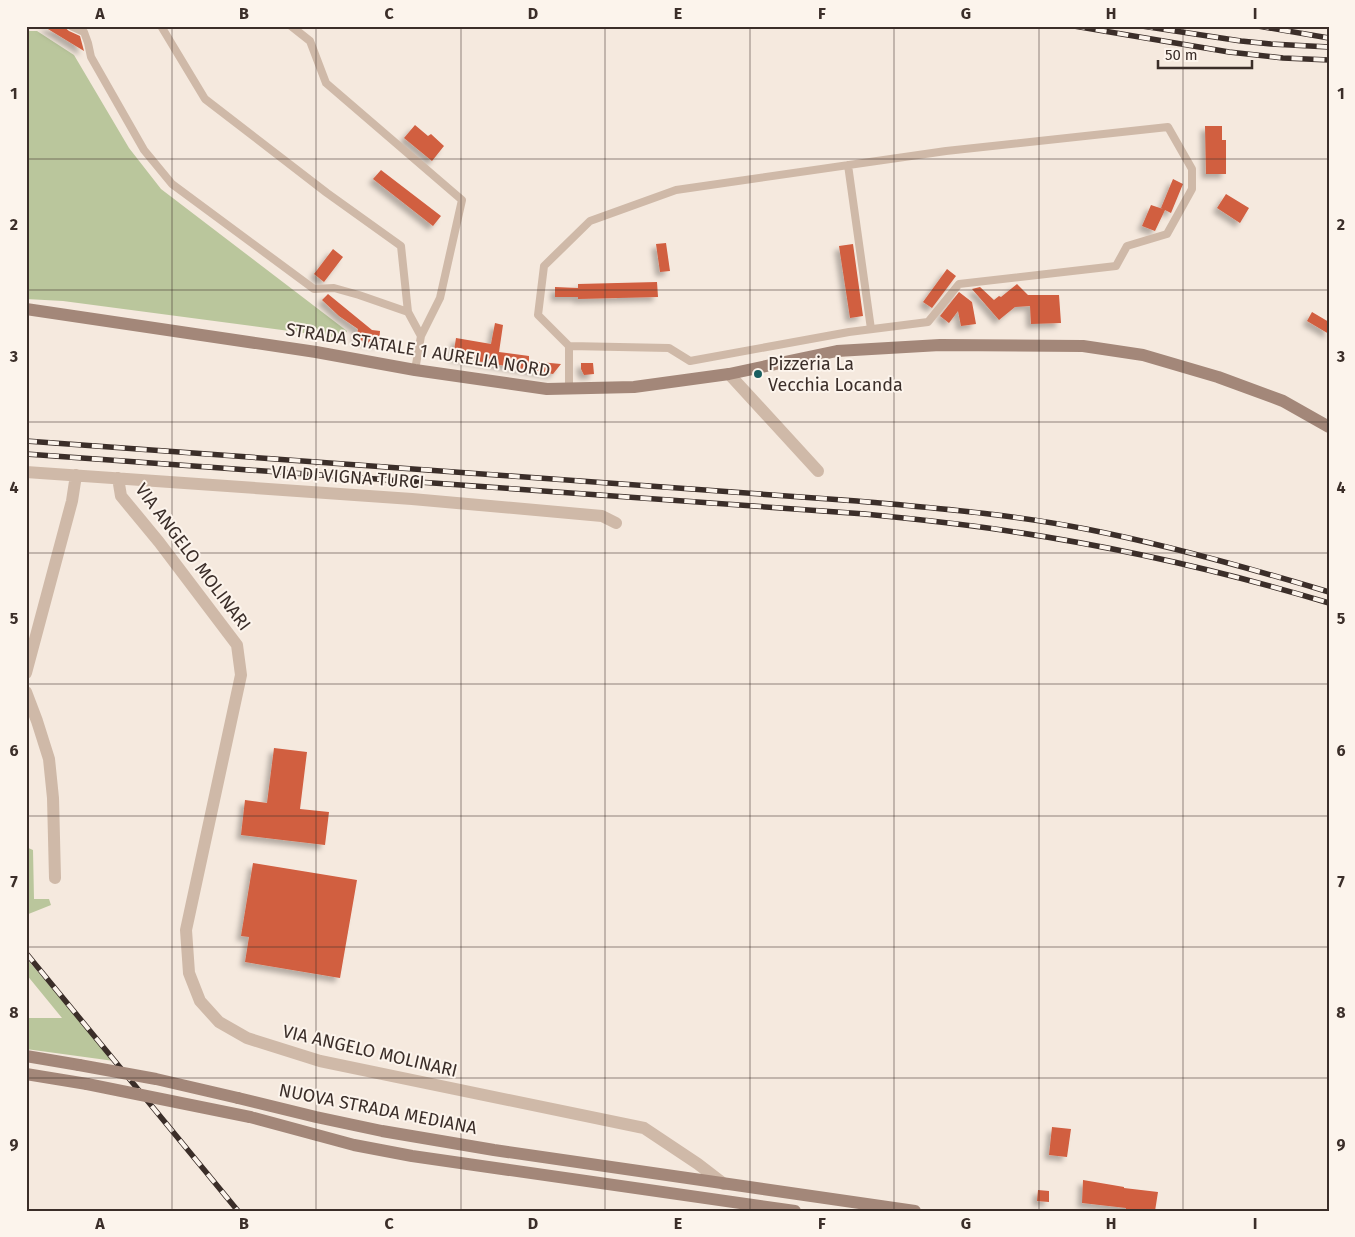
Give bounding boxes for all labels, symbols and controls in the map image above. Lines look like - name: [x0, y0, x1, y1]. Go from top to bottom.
- text: A: [94, 4, 105, 23]
- text: B: [239, 4, 249, 23]
- text: C: [384, 4, 394, 23]
- text: D: [528, 4, 538, 23]
- text: E: [674, 4, 682, 23]
- text: F: [818, 4, 826, 23]
- text: G: [961, 4, 971, 23]
- text: H: [1106, 4, 1116, 23]
- text: I: [1253, 4, 1257, 23]
- scale bar: [1158, 38, 1251, 70]
- text: 50 m: [1165, 46, 1198, 64]
- text: 1: [10, 84, 18, 103]
- text: 1: [1337, 84, 1345, 103]
- text: 2: [10, 215, 18, 234]
- text: 2: [1337, 215, 1345, 234]
- street label: STRADA STATALE 1 AURELIA NORD: [284, 318, 552, 382]
- text: 3: [9, 347, 18, 366]
- text: 3: [1336, 347, 1345, 366]
- place label: Pizzeria La Vecchia Locanda: [768, 353, 903, 396]
- marker: Pizzeria La Vecchia Locanda: [752, 368, 764, 380]
- street label: VIA DI VIGNA TURCI: [271, 461, 425, 493]
- text: 4: [9, 478, 19, 497]
- text: 4: [1336, 478, 1346, 497]
- street label: VIA ANGELO MOLINARI: [130, 479, 256, 635]
- text: 5: [10, 609, 19, 628]
- text: 5: [1337, 609, 1346, 628]
- text: 6: [9, 741, 19, 760]
- text: 6: [1336, 741, 1346, 760]
- text: 7: [10, 872, 18, 891]
- text: 7: [1337, 872, 1345, 891]
- text: 8: [9, 1003, 19, 1022]
- text: 8: [1336, 1003, 1346, 1022]
- street label: VIA ANGELO MOLINARI: [280, 1020, 460, 1082]
- street label: NUOVA STRADA MEDIANA: [277, 1079, 480, 1139]
- text: 9: [10, 1135, 19, 1154]
- text: 9: [1337, 1135, 1346, 1154]
- text: A: [94, 1214, 105, 1233]
- text: B: [239, 1214, 249, 1233]
- text: C: [384, 1214, 394, 1233]
- text: D: [528, 1214, 538, 1233]
- text: E: [674, 1214, 682, 1233]
- text: F: [818, 1214, 826, 1233]
- text: G: [961, 1214, 971, 1233]
- text: H: [1106, 1214, 1116, 1233]
- text: I: [1253, 1214, 1257, 1233]

